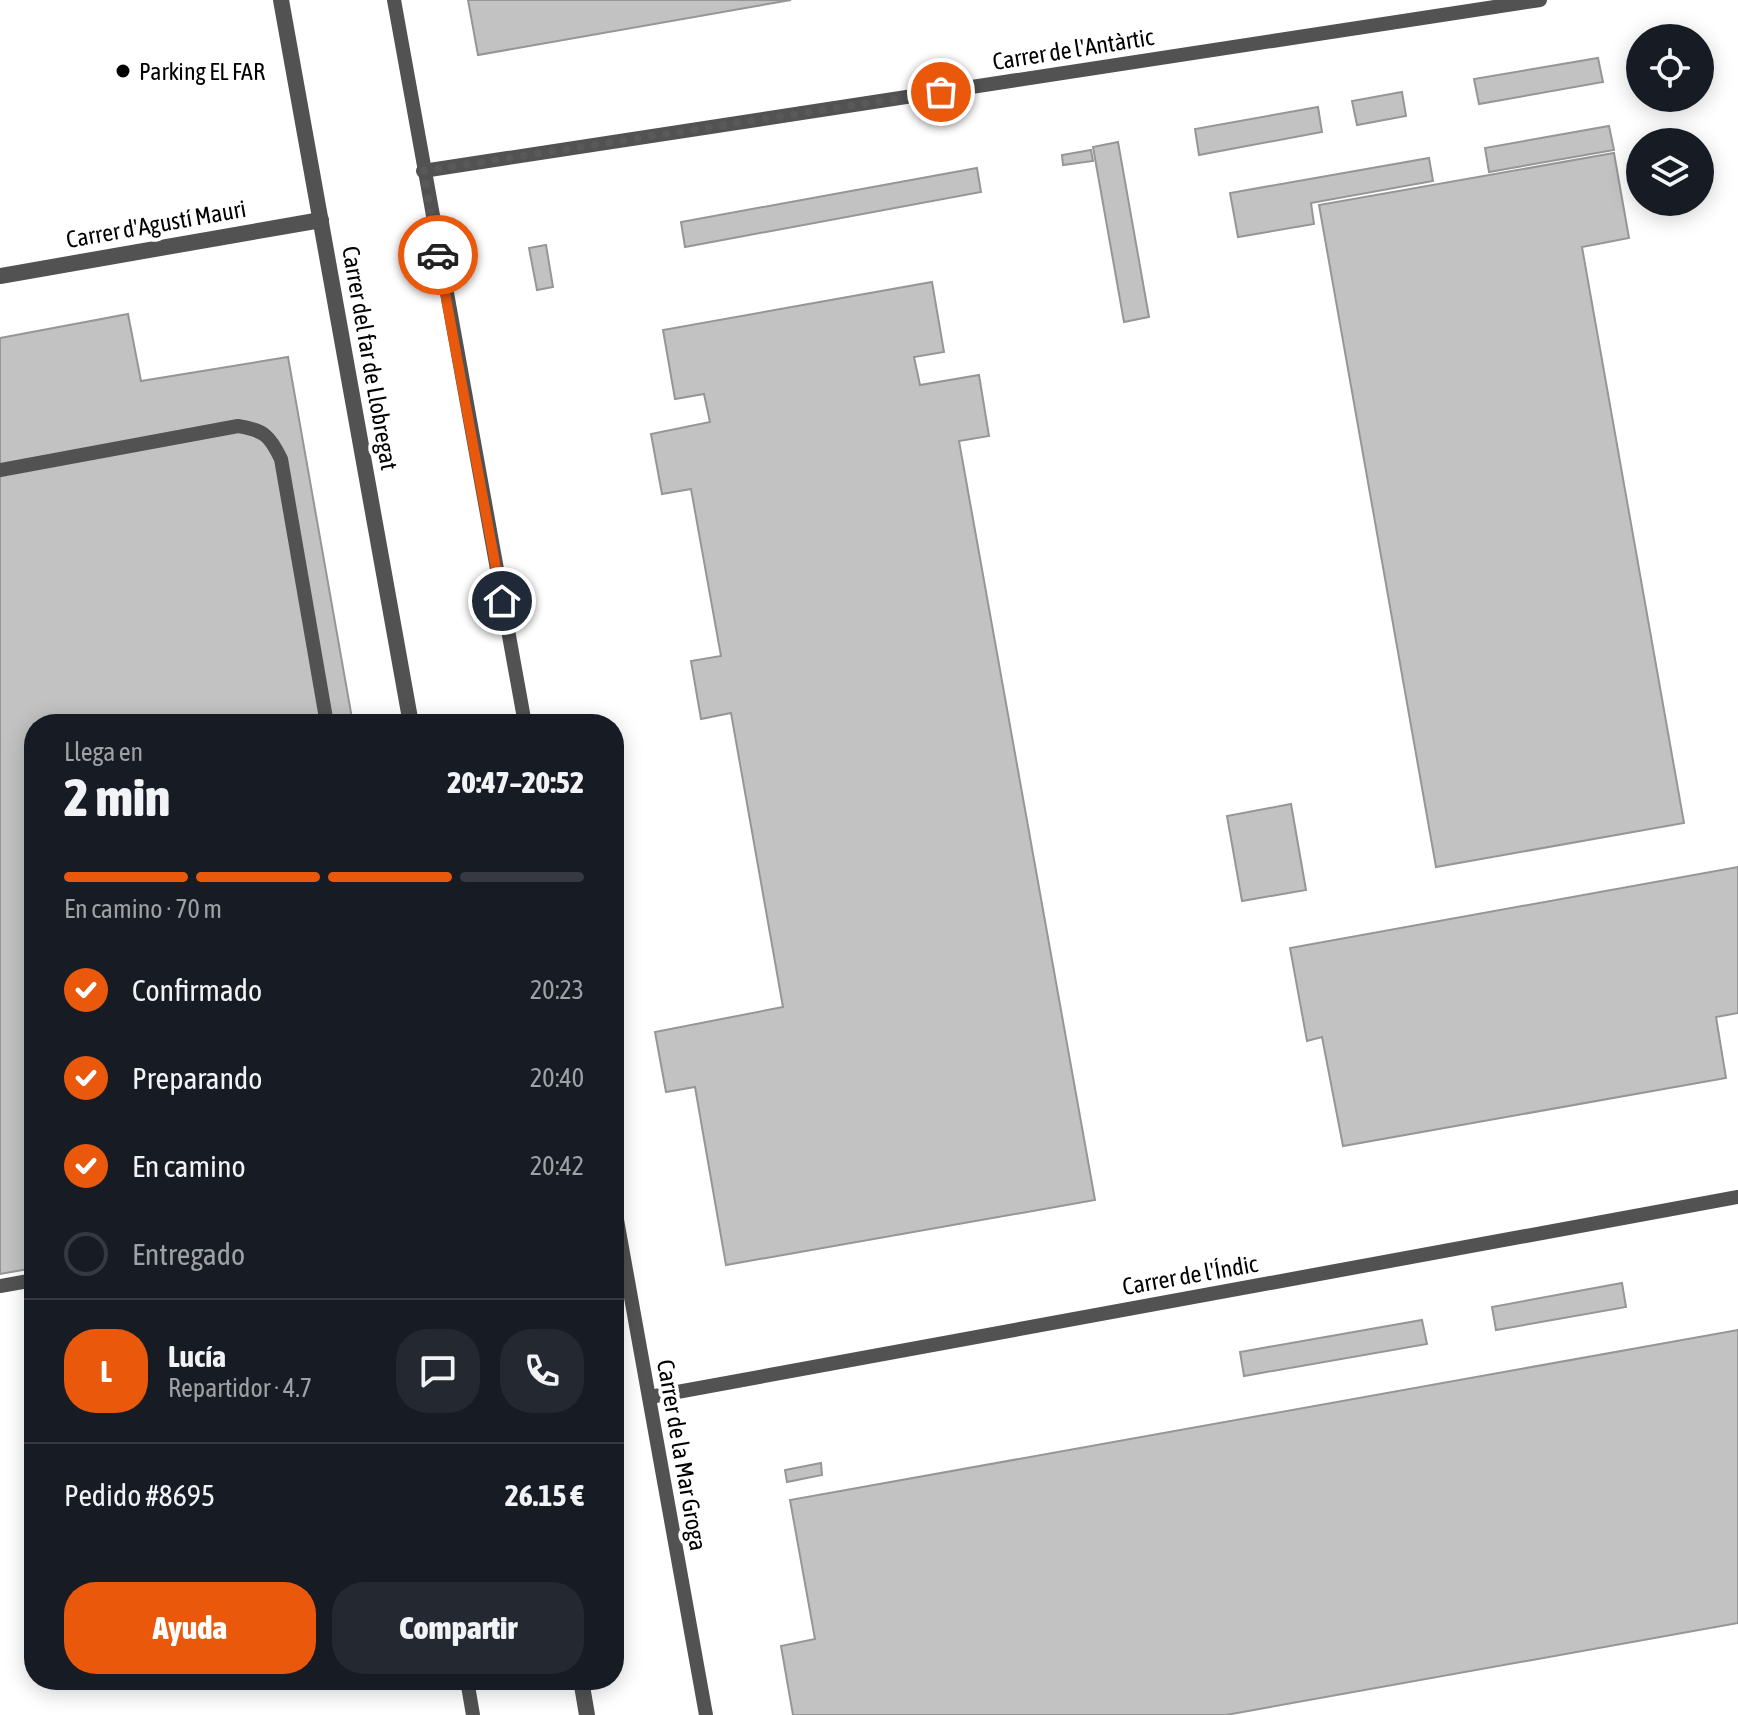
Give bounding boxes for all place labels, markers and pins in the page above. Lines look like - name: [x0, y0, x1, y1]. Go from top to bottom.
- place label: Parking EL FAR: [139, 58, 265, 85]
- pin: [907, 58, 975, 126]
- marker: Parking EL FAR: [114, 62, 132, 80]
- pin: [468, 567, 536, 635]

